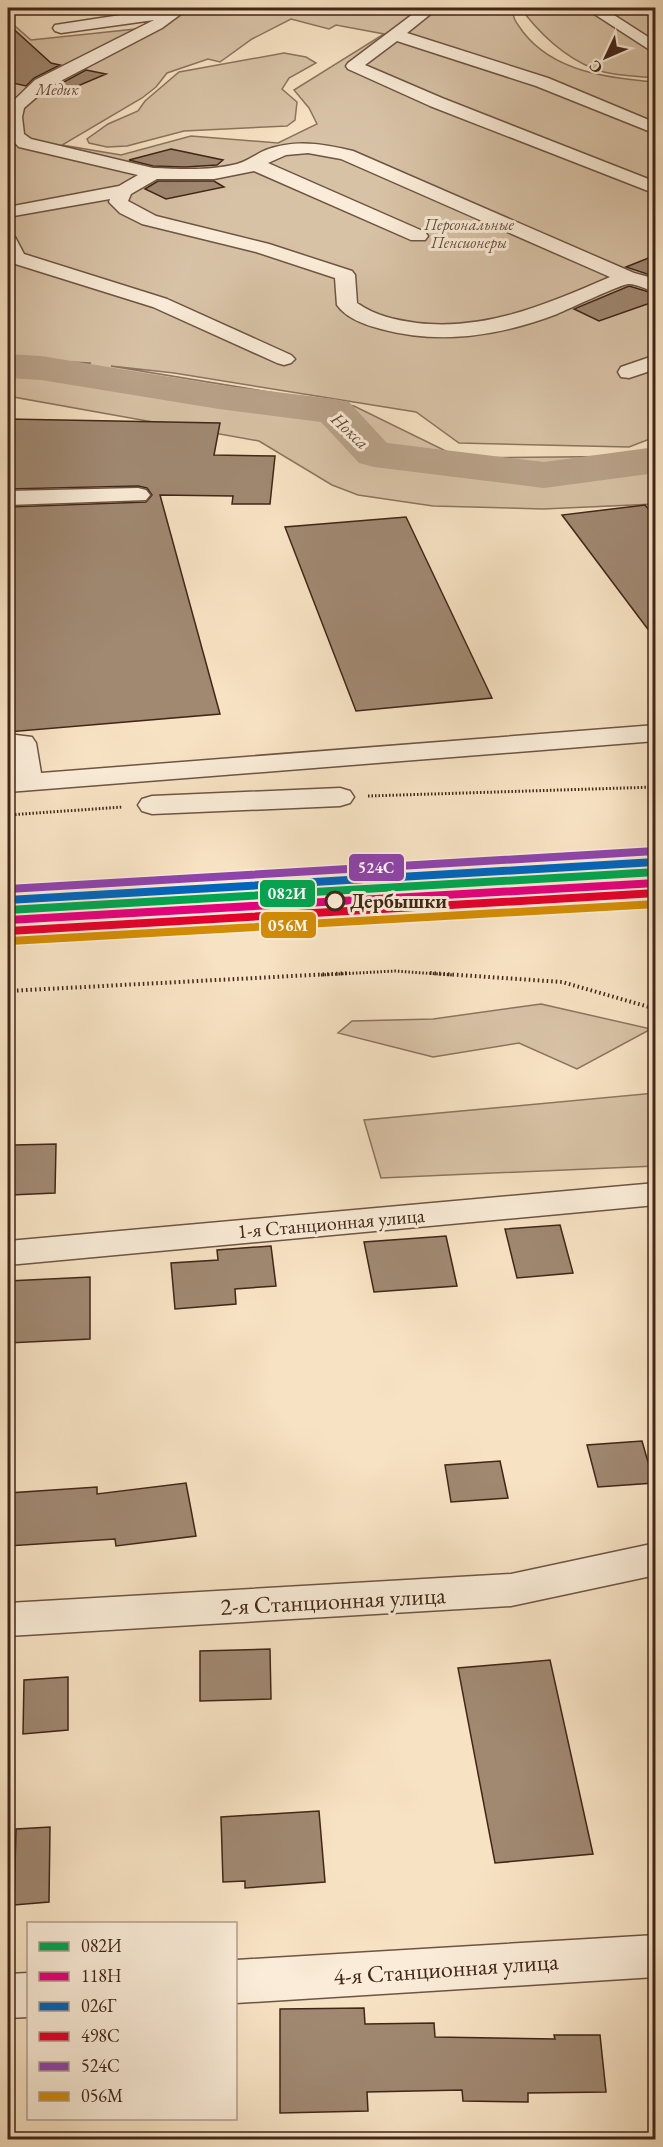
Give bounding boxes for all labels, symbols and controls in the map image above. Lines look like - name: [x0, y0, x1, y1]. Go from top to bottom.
- north arrow: [576, 27, 636, 87]
- text: С: [584, 56, 607, 78]
- park label: Медик: [34, 79, 79, 100]
- park label: Персональные Пенсионеры: [423, 214, 514, 253]
- water label: Нокса: [326, 407, 374, 454]
- line badge: 524С: [348, 853, 405, 882]
- text: 524С: [358, 857, 394, 878]
- line badge: 082И: [259, 879, 316, 908]
- text: 082И: [268, 883, 306, 904]
- place label: Дербышки: [350, 888, 447, 914]
- marker: Дербышки: [325, 891, 345, 911]
- line badge: 056М: [260, 911, 317, 939]
- text: 056М: [268, 915, 308, 936]
- street label: 1-я Станционная улица: [236, 1202, 426, 1244]
- street label: 2-я Станционная улица: [220, 1579, 447, 1622]
- legend: [27, 1922, 237, 2120]
- text: 082И: [81, 1934, 122, 1957]
- street label: 4-я Станционная улица: [332, 1945, 560, 1992]
- text: 118Н: [81, 1964, 122, 1987]
- text: 026Г: [81, 1994, 117, 2017]
- text: 498С: [81, 2024, 120, 2047]
- text: 524С: [81, 2054, 120, 2077]
- text: 056М: [81, 2084, 123, 2107]

